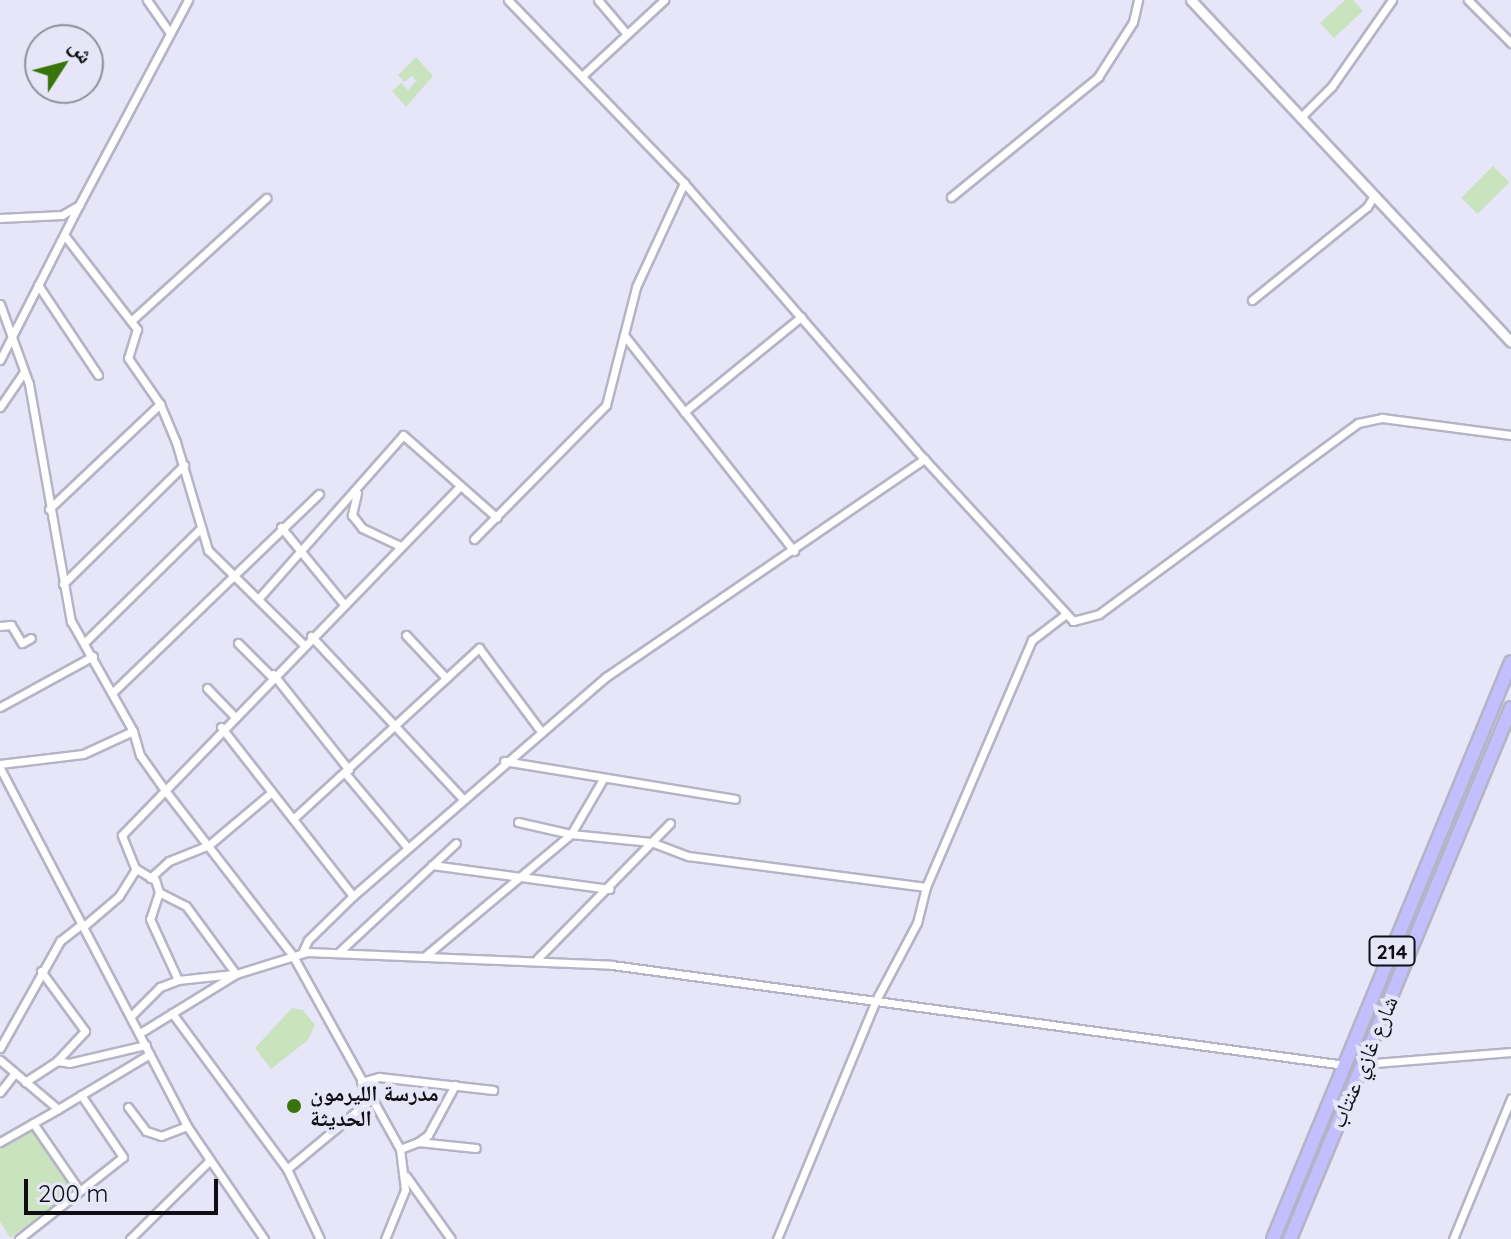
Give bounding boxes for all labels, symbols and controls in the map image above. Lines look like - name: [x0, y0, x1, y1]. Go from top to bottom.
- north arrow: [24, 24, 104, 104]
- text: ش: [64, 33, 100, 69]
- road number: 214: [1368, 935, 1416, 967]
- street label: شارع غازي عنتاب: [1324, 992, 1404, 1132]
- place label: مدرسة الليرمون الحديثة: [310, 1080, 439, 1132]
- marker: مدرسة الليرمون الحديثة: [285, 1097, 303, 1115]
- scale bar: [28, 1163, 222, 1213]
- text: 200 m: [38, 1178, 108, 1208]

